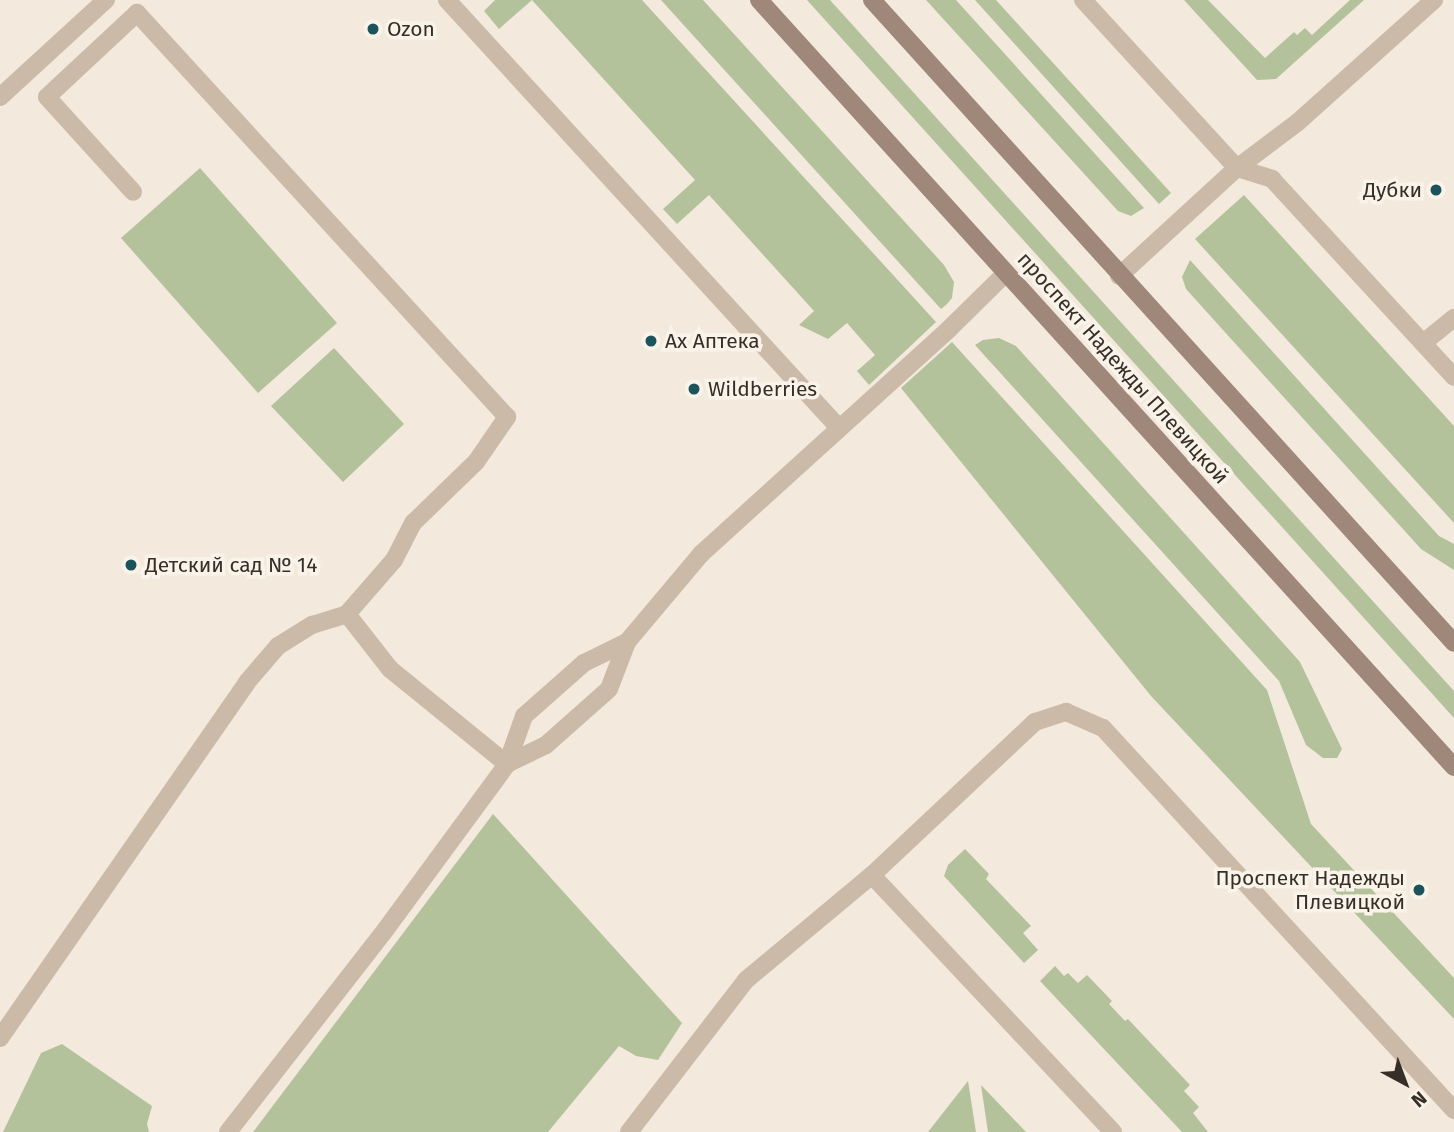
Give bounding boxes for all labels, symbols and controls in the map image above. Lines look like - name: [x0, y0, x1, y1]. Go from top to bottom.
- place label: Ozon: [387, 16, 435, 42]
- marker: Ozon: [365, 21, 381, 37]
- place label: Дубки: [1363, 177, 1422, 203]
- marker: Дубки: [1428, 182, 1444, 198]
- street label: проспект Надежды Плевицкой: [1012, 247, 1234, 489]
- place label: Ах Аптека: [665, 328, 760, 354]
- marker: Ах Аптека: [643, 333, 659, 349]
- place label: Wildberries: [708, 376, 817, 402]
- marker: Wildberries: [686, 381, 702, 397]
- place label: Детский сад № 14: [145, 552, 317, 578]
- marker: Детский сад № 14: [123, 557, 139, 573]
- place label: Проспект Надежды Плевицкой: [1215, 865, 1405, 915]
- marker: Проспект Надежды Плевицкой: [1411, 882, 1427, 898]
- north arrow: [1370, 1048, 1440, 1118]
- text: N: [1407, 1086, 1431, 1112]

